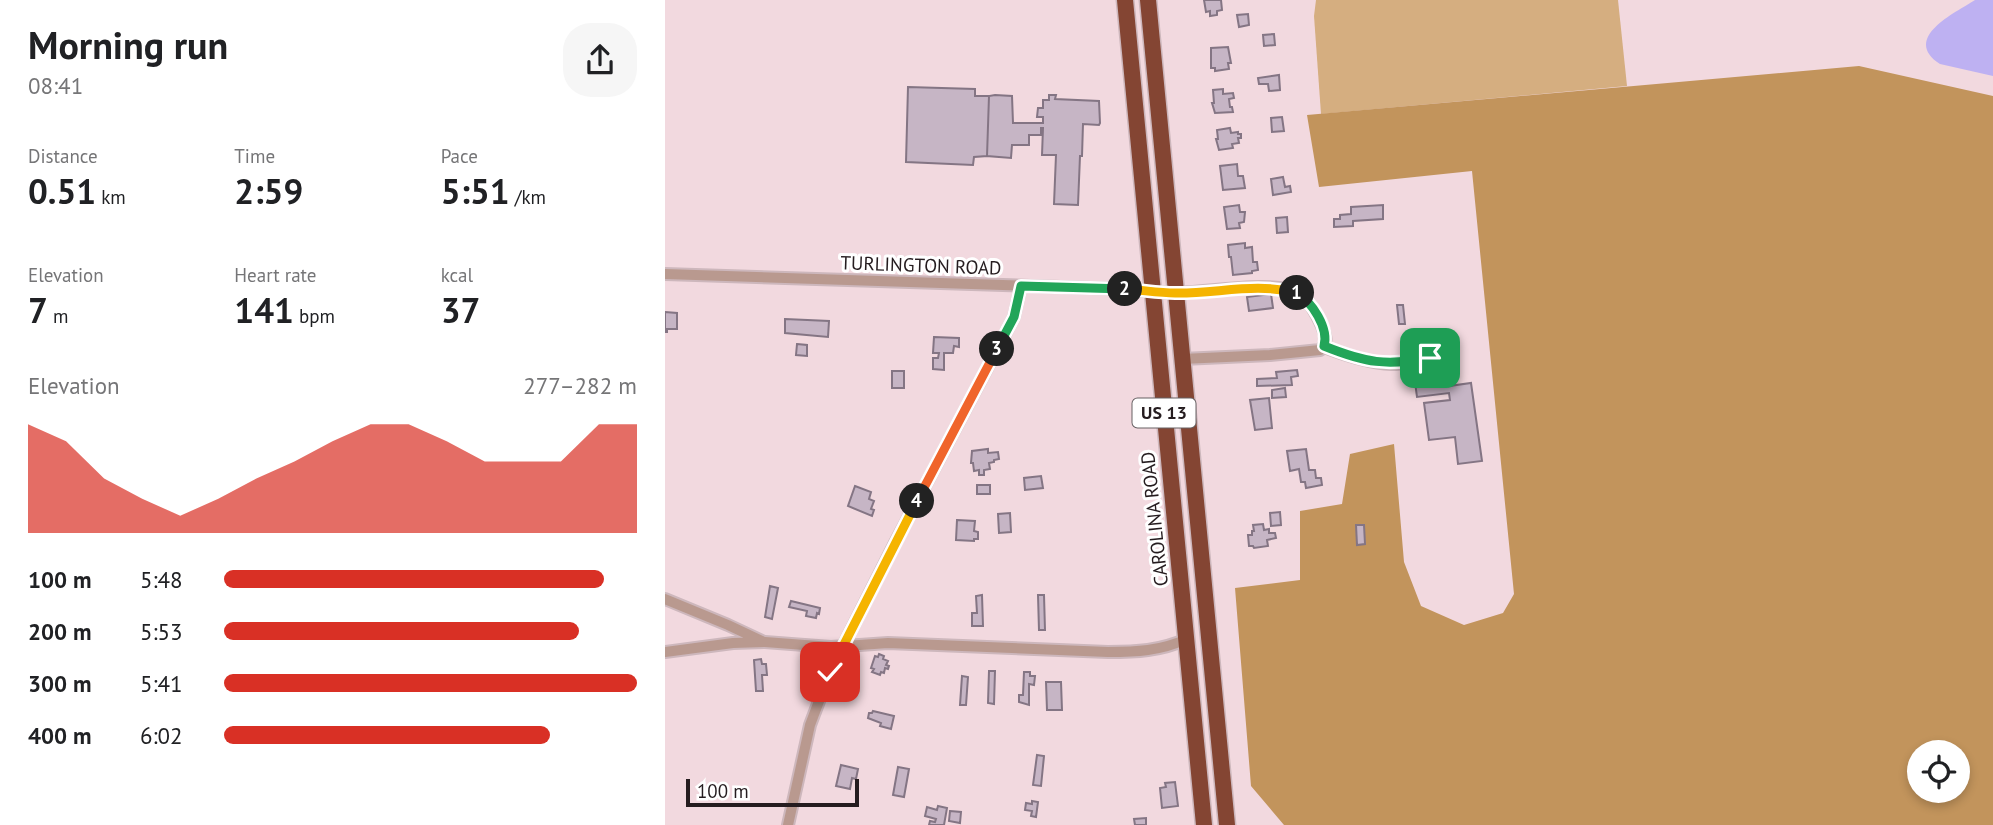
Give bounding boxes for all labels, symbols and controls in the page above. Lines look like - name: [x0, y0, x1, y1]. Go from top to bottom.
- text: Morning run: [28, 20, 228, 69]
- button: share: [563, 23, 637, 97]
- text: 08:41: [28, 71, 83, 100]
- text: Distance: [28, 144, 98, 168]
- text: Time: [234, 144, 275, 168]
- text: Pace: [441, 144, 478, 168]
- text: 0.51: [28, 168, 96, 214]
- text: 2:59: [234, 168, 303, 214]
- text: 5:51: [441, 168, 510, 214]
- text: km: [96, 185, 126, 209]
- text: /km: [510, 185, 546, 209]
- street label: TURLINGTON ROAD: [840, 250, 1002, 280]
- text: Elevation: [28, 263, 104, 287]
- text: Heart rate: [234, 263, 316, 287]
- text: kcal: [441, 263, 473, 287]
- pin: 2: [1107, 272, 1142, 306]
- text: 2: [1119, 276, 1130, 300]
- pin: 1: [1279, 276, 1315, 310]
- text: 1: [1291, 280, 1302, 304]
- text: 7: [28, 287, 48, 333]
- text: 141: [234, 287, 294, 333]
- text: 37: [441, 287, 480, 333]
- text: m: [48, 304, 68, 328]
- text: bpm: [294, 304, 335, 328]
- pin: [1400, 328, 1460, 388]
- pin: 3: [979, 332, 1015, 366]
- text: 3: [991, 336, 1002, 360]
- icon: arrive: [1411, 339, 1449, 377]
- text: Elevation: [28, 371, 120, 400]
- text: 277–282 m: [523, 371, 637, 400]
- road number: US 13: [1133, 398, 1195, 428]
- street label: CAROLINA ROAD: [1135, 451, 1173, 587]
- pin: 4: [899, 484, 935, 518]
- text: 4: [911, 488, 922, 512]
- text: 100 m: [28, 565, 91, 594]
- text: 5:48: [140, 565, 183, 594]
- text: 200 m: [28, 617, 91, 646]
- text: 5:53: [140, 617, 183, 646]
- pin: [800, 642, 860, 702]
- icon: check: [811, 653, 849, 691]
- text: 300 m: [28, 669, 91, 698]
- text: 5:41: [140, 669, 183, 698]
- text: 400 m: [28, 721, 91, 750]
- text: 6:02: [140, 721, 183, 750]
- map controls: [1907, 740, 1970, 803]
- button: locate: [1907, 740, 1970, 803]
- scale bar: [686, 776, 859, 808]
- text: 100 m: [697, 779, 749, 803]

